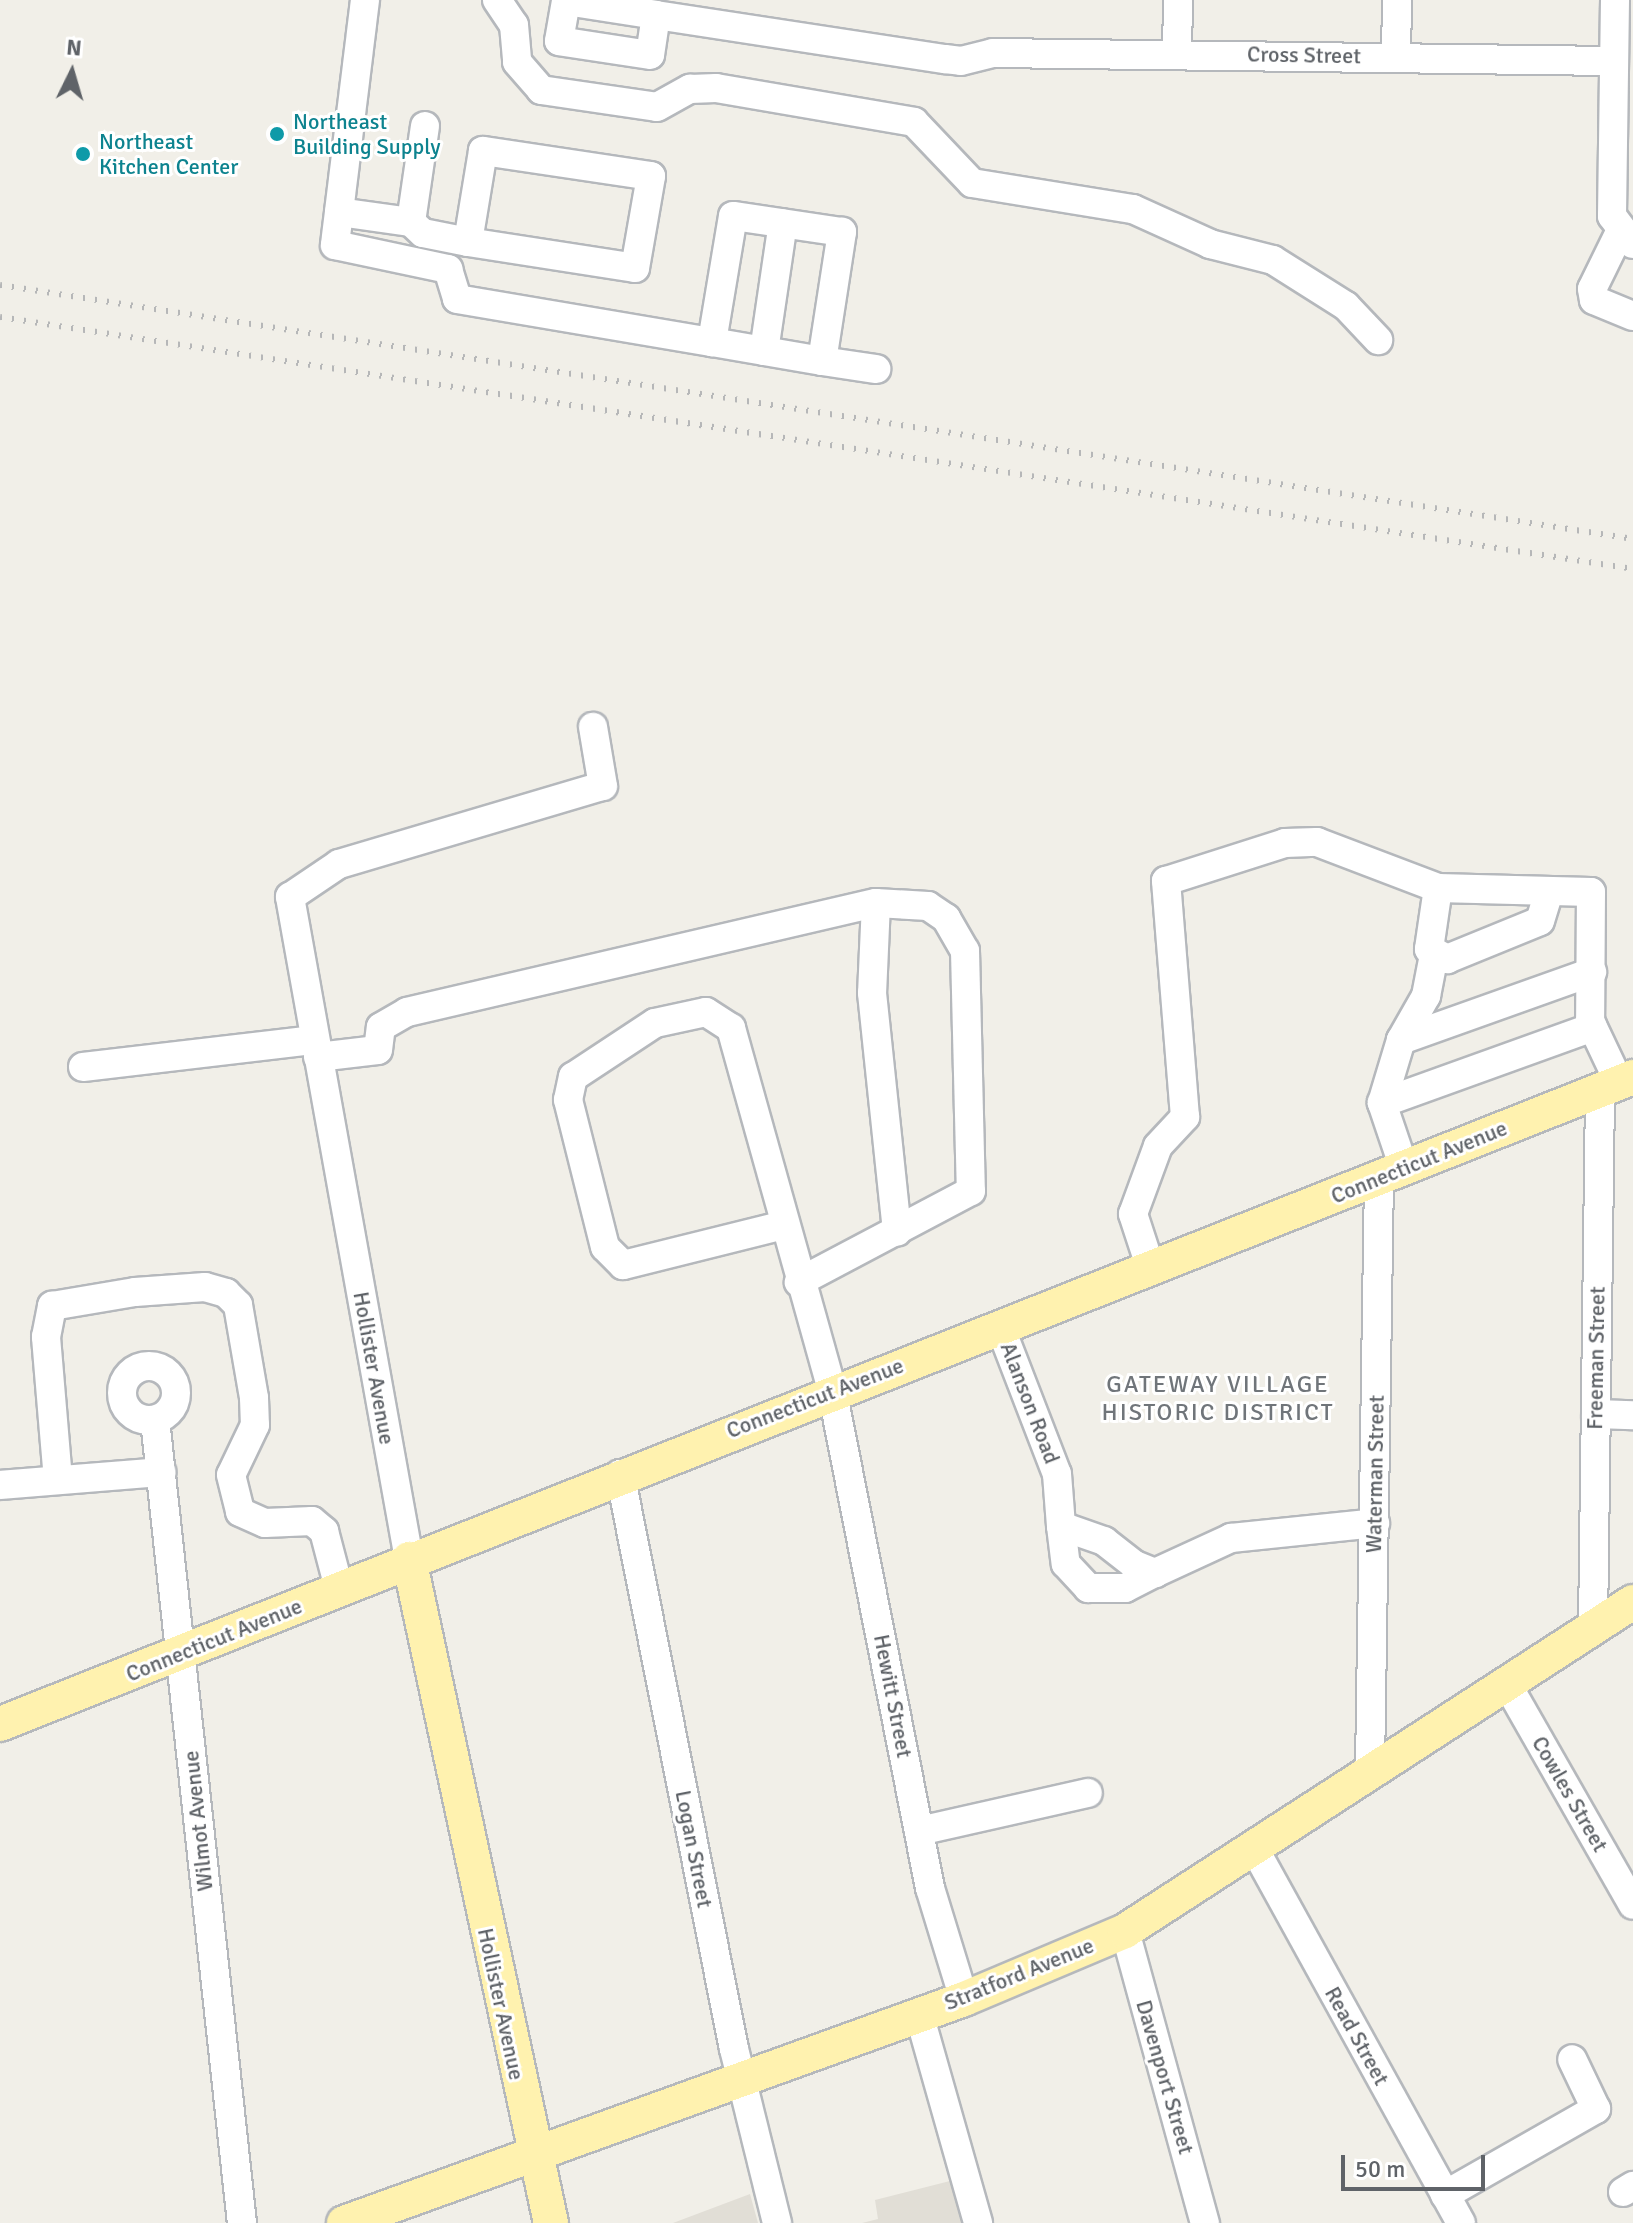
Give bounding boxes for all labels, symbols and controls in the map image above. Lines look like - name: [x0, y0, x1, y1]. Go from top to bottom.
- north arrow: [32, 32, 112, 112]
- text: N: [65, 33, 83, 62]
- street label: Cross Street: [1247, 41, 1361, 69]
- place label: Northeast Building Supply: [293, 108, 441, 160]
- marker: Northeast Building Supply: [268, 125, 286, 143]
- place label: Northeast Kitchen Center: [99, 128, 238, 180]
- marker: Northeast Kitchen Center: [74, 145, 92, 163]
- street label: Connecticut Avenue: [1327, 1115, 1511, 1209]
- street label: Freeman Street: [1582, 1286, 1610, 1430]
- street label: Hollister Avenue: [348, 1290, 400, 1446]
- street label: Alanson Road: [995, 1339, 1065, 1467]
- street label: Connecticut Avenue: [723, 1352, 907, 1444]
- district label: GATEWAY VILLAGE HISTORIC DISTRICT: [1102, 1371, 1334, 1427]
- street label: Waterman Street: [1360, 1395, 1390, 1553]
- street label: Connecticut Avenue: [122, 1593, 306, 1687]
- street label: Hewitt Street: [868, 1632, 918, 1760]
- street label: Cowles Street: [1526, 1731, 1614, 1857]
- street label: Wilmot Avenue: [177, 1749, 219, 1893]
- street label: Logan Street: [670, 1788, 718, 1910]
- street label: Hollister Avenue: [472, 1926, 530, 2082]
- street label: Stratford Avenue: [940, 1932, 1098, 2016]
- street label: Read Street: [1319, 1982, 1395, 2090]
- street label: Davenport Street: [1130, 1997, 1200, 2157]
- scale bar: [1345, 2139, 1489, 2189]
- text: 50 m: [1355, 2154, 1405, 2184]

